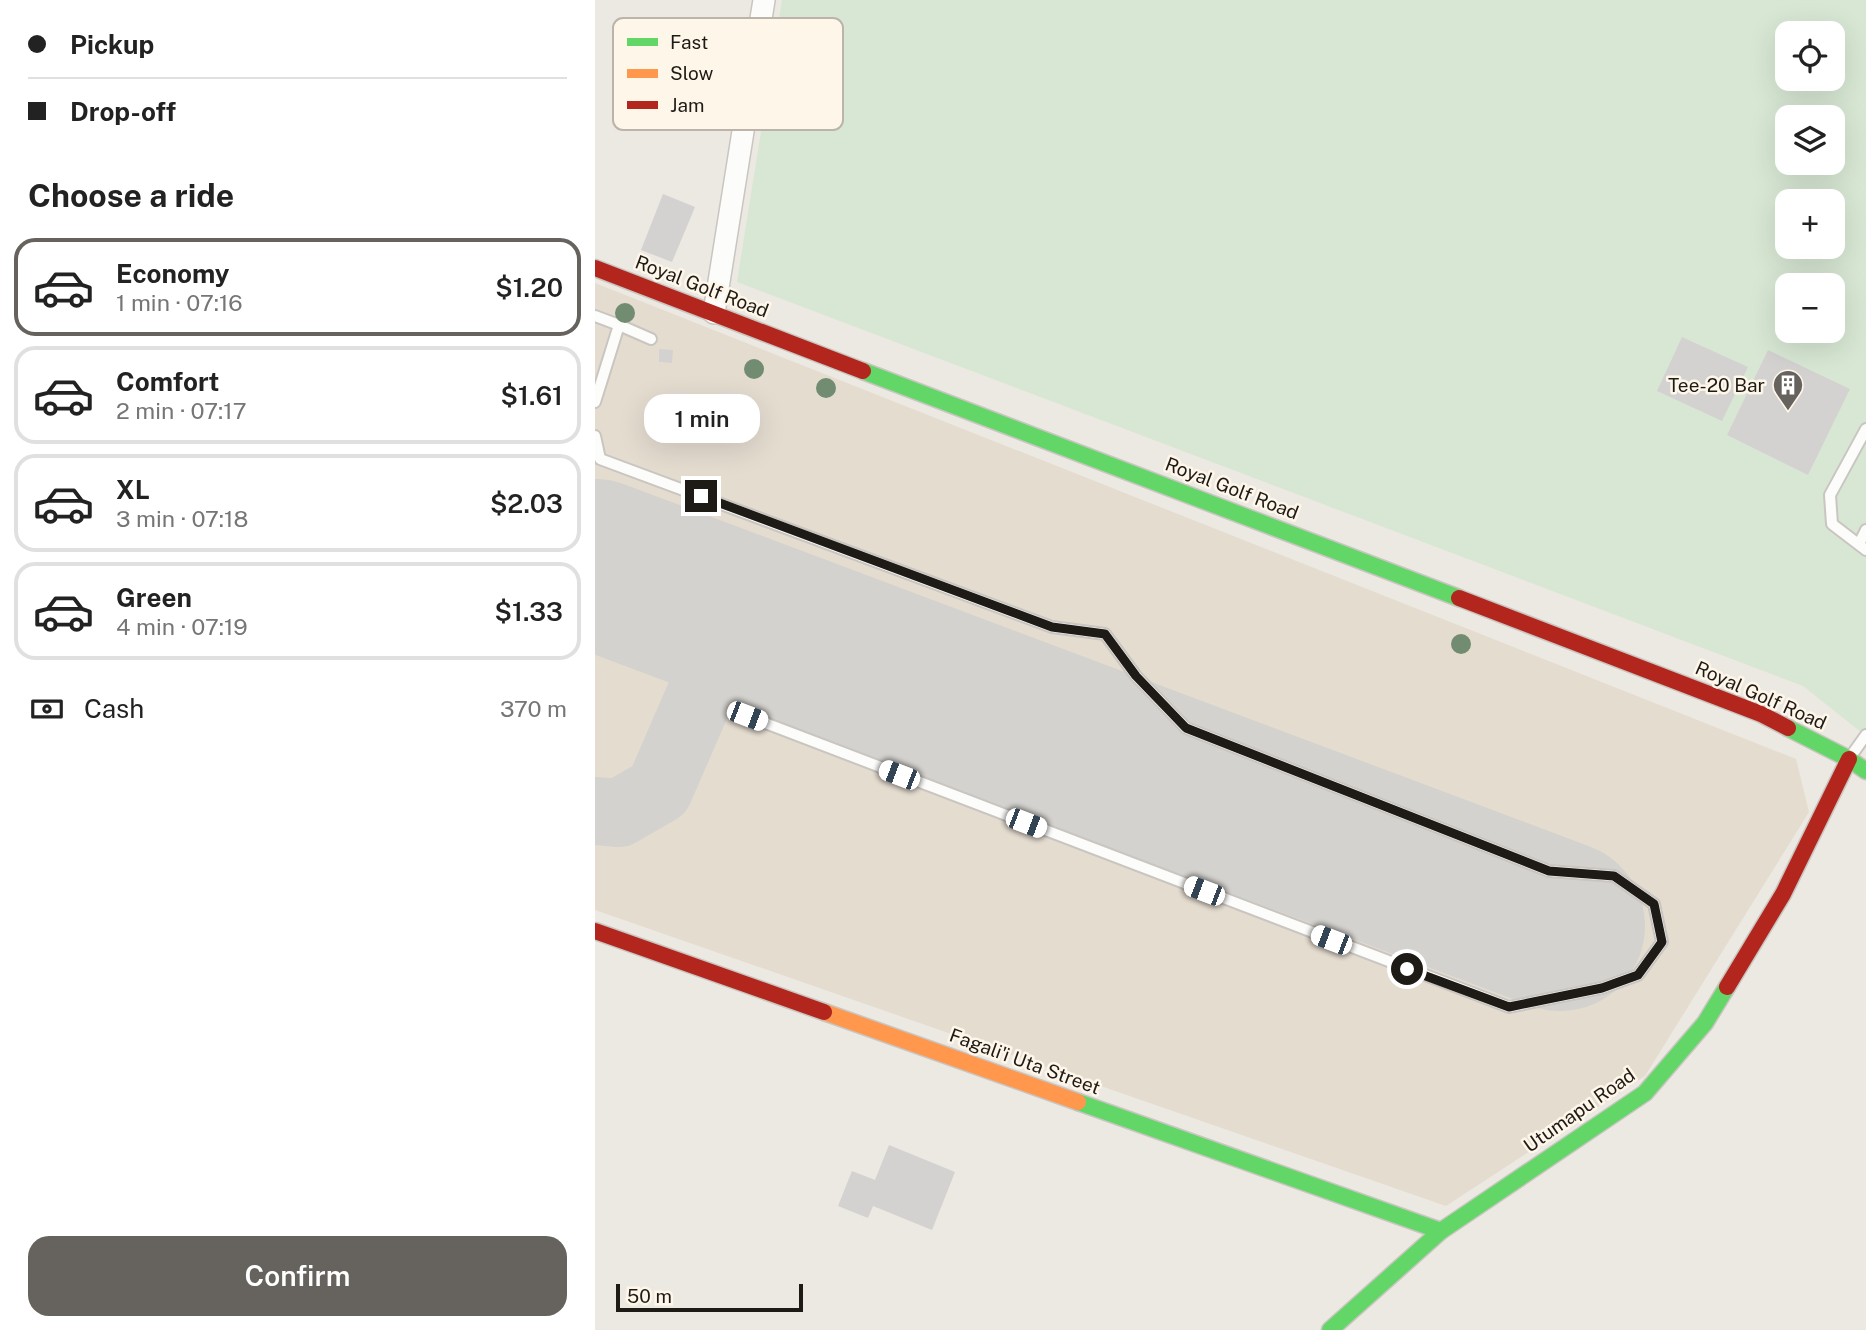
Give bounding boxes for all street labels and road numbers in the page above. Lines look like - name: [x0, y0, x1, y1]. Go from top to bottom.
- street label: Royal Golf Road: [632, 250, 772, 322]
- street label: Royal Golf Road: [1162, 452, 1302, 524]
- street label: Royal Golf Road: [1692, 656, 1830, 734]
- street label: Fagali'i Uta Street: [947, 1024, 1103, 1098]
- street label: Utumapu Road: [1519, 1063, 1639, 1157]

